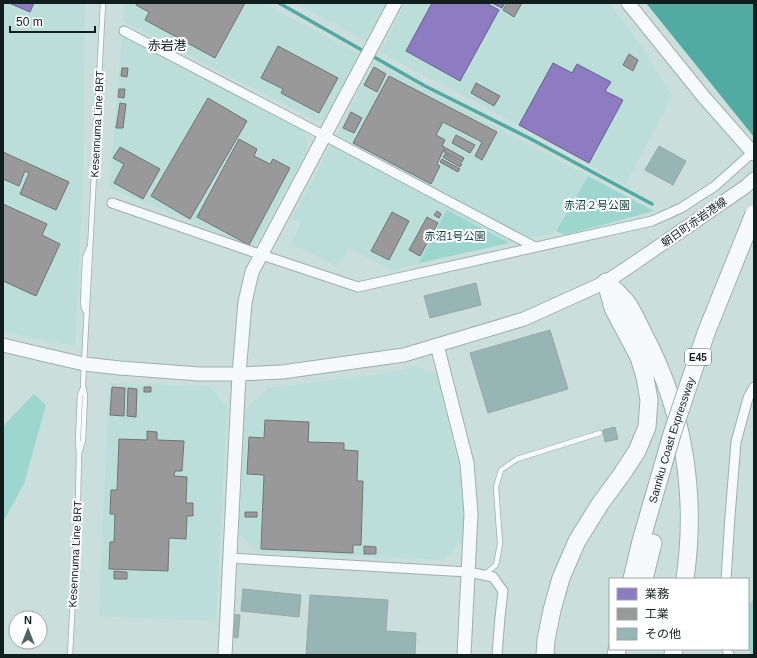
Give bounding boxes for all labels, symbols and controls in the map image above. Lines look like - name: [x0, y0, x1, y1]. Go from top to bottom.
- scale bar: [10, 8, 95, 34]
- text: 50 m: [16, 15, 43, 29]
- district label: 赤岩港: [147, 38, 187, 53]
- street label: Kesennuma Line BRT: [88, 70, 106, 178]
- street label: 朝日町赤岩港線: [659, 195, 729, 249]
- park label: 赤沼２号公園: [564, 199, 630, 211]
- park label: 赤沼1号公園: [424, 230, 486, 242]
- road number: E45: [685, 349, 711, 365]
- street label: Sanriku Coast Expressway: [646, 375, 697, 504]
- street label: Kesennuma Line BRT: [66, 500, 84, 608]
- legend: [609, 578, 749, 650]
- text: 業務: [645, 587, 669, 601]
- text: 工業: [645, 607, 669, 621]
- north arrow: [8, 610, 48, 650]
- text: N: [24, 614, 32, 626]
- text: その他: [645, 627, 681, 641]

